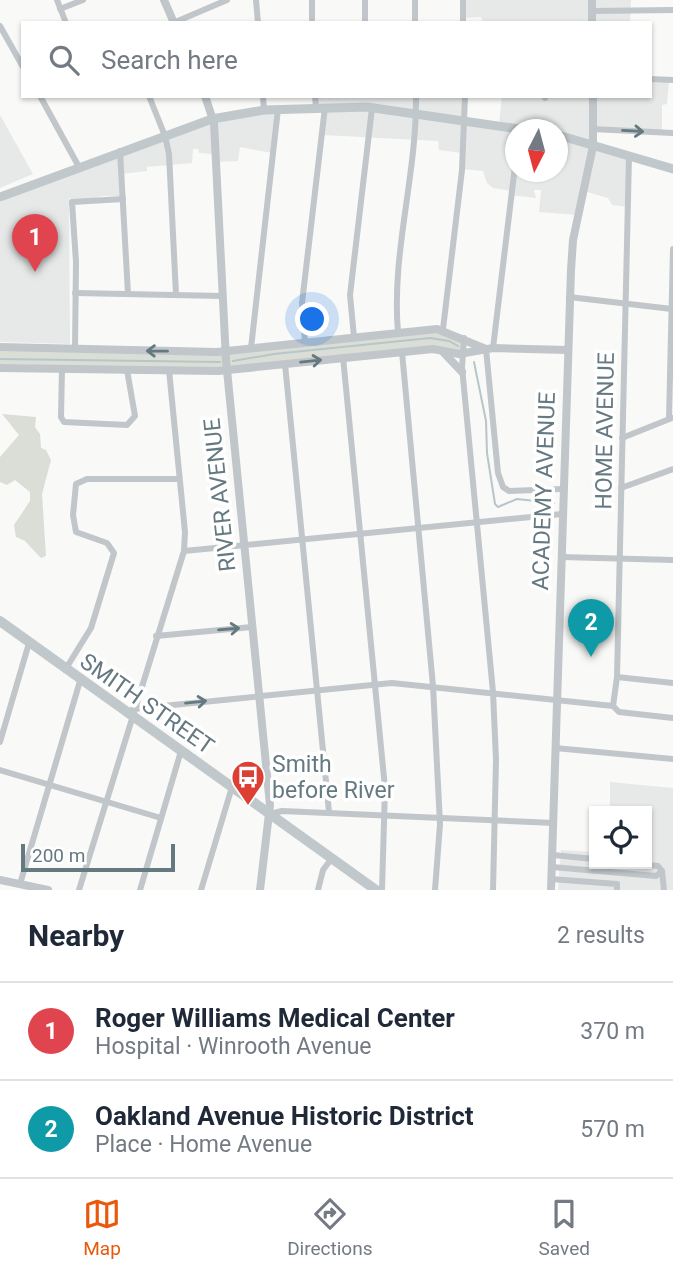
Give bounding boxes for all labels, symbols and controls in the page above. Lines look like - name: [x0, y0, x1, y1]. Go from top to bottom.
- search box: [21, 21, 652, 98]
- icon: search: [45, 41, 83, 79]
- text: Search here: [101, 45, 238, 75]
- north arrow: [505, 119, 568, 182]
- one-way arrow: [621, 125, 643, 138]
- pin: 1: [12, 214, 58, 272]
- your location: [295, 302, 329, 336]
- one-way arrow: [146, 344, 169, 358]
- street label: HOME AVENUE: [590, 352, 620, 510]
- one-way arrow: [299, 354, 321, 367]
- street label: ACADEMY AVENUE: [527, 391, 561, 591]
- street label: RIVER AVENUE: [199, 417, 241, 573]
- pin: 2: [568, 599, 614, 657]
- one-way arrow: [217, 622, 239, 635]
- street label: SMITH STREET: [75, 648, 219, 760]
- one-way arrow: [184, 696, 207, 709]
- place label: Smith before River: [272, 751, 395, 804]
- bus stop icon: Smith before River: [229, 758, 267, 807]
- map controls: [589, 806, 652, 869]
- button: locate: [589, 806, 652, 869]
- scale bar: [21, 841, 175, 873]
- text: 200 m: [32, 844, 85, 867]
- text: Nearby: [28, 918, 124, 953]
- text: 2 results: [557, 922, 645, 949]
- text: Roger Williams Medical Center: [95, 1003, 455, 1033]
- text: 1: [44, 1018, 58, 1045]
- text: 370 m: [580, 1018, 645, 1045]
- text: Hospital · Winrooth Avenue: [95, 1033, 372, 1060]
- text: Oakland Avenue Historic District: [95, 1101, 474, 1131]
- text: 2: [44, 1116, 58, 1143]
- text: 570 m: [580, 1116, 645, 1143]
- text: Place · Home Avenue: [95, 1131, 312, 1158]
- tab: Map: [83, 1195, 121, 1260]
- tab: Directions: [287, 1195, 372, 1260]
- tab: Saved: [539, 1195, 590, 1260]

